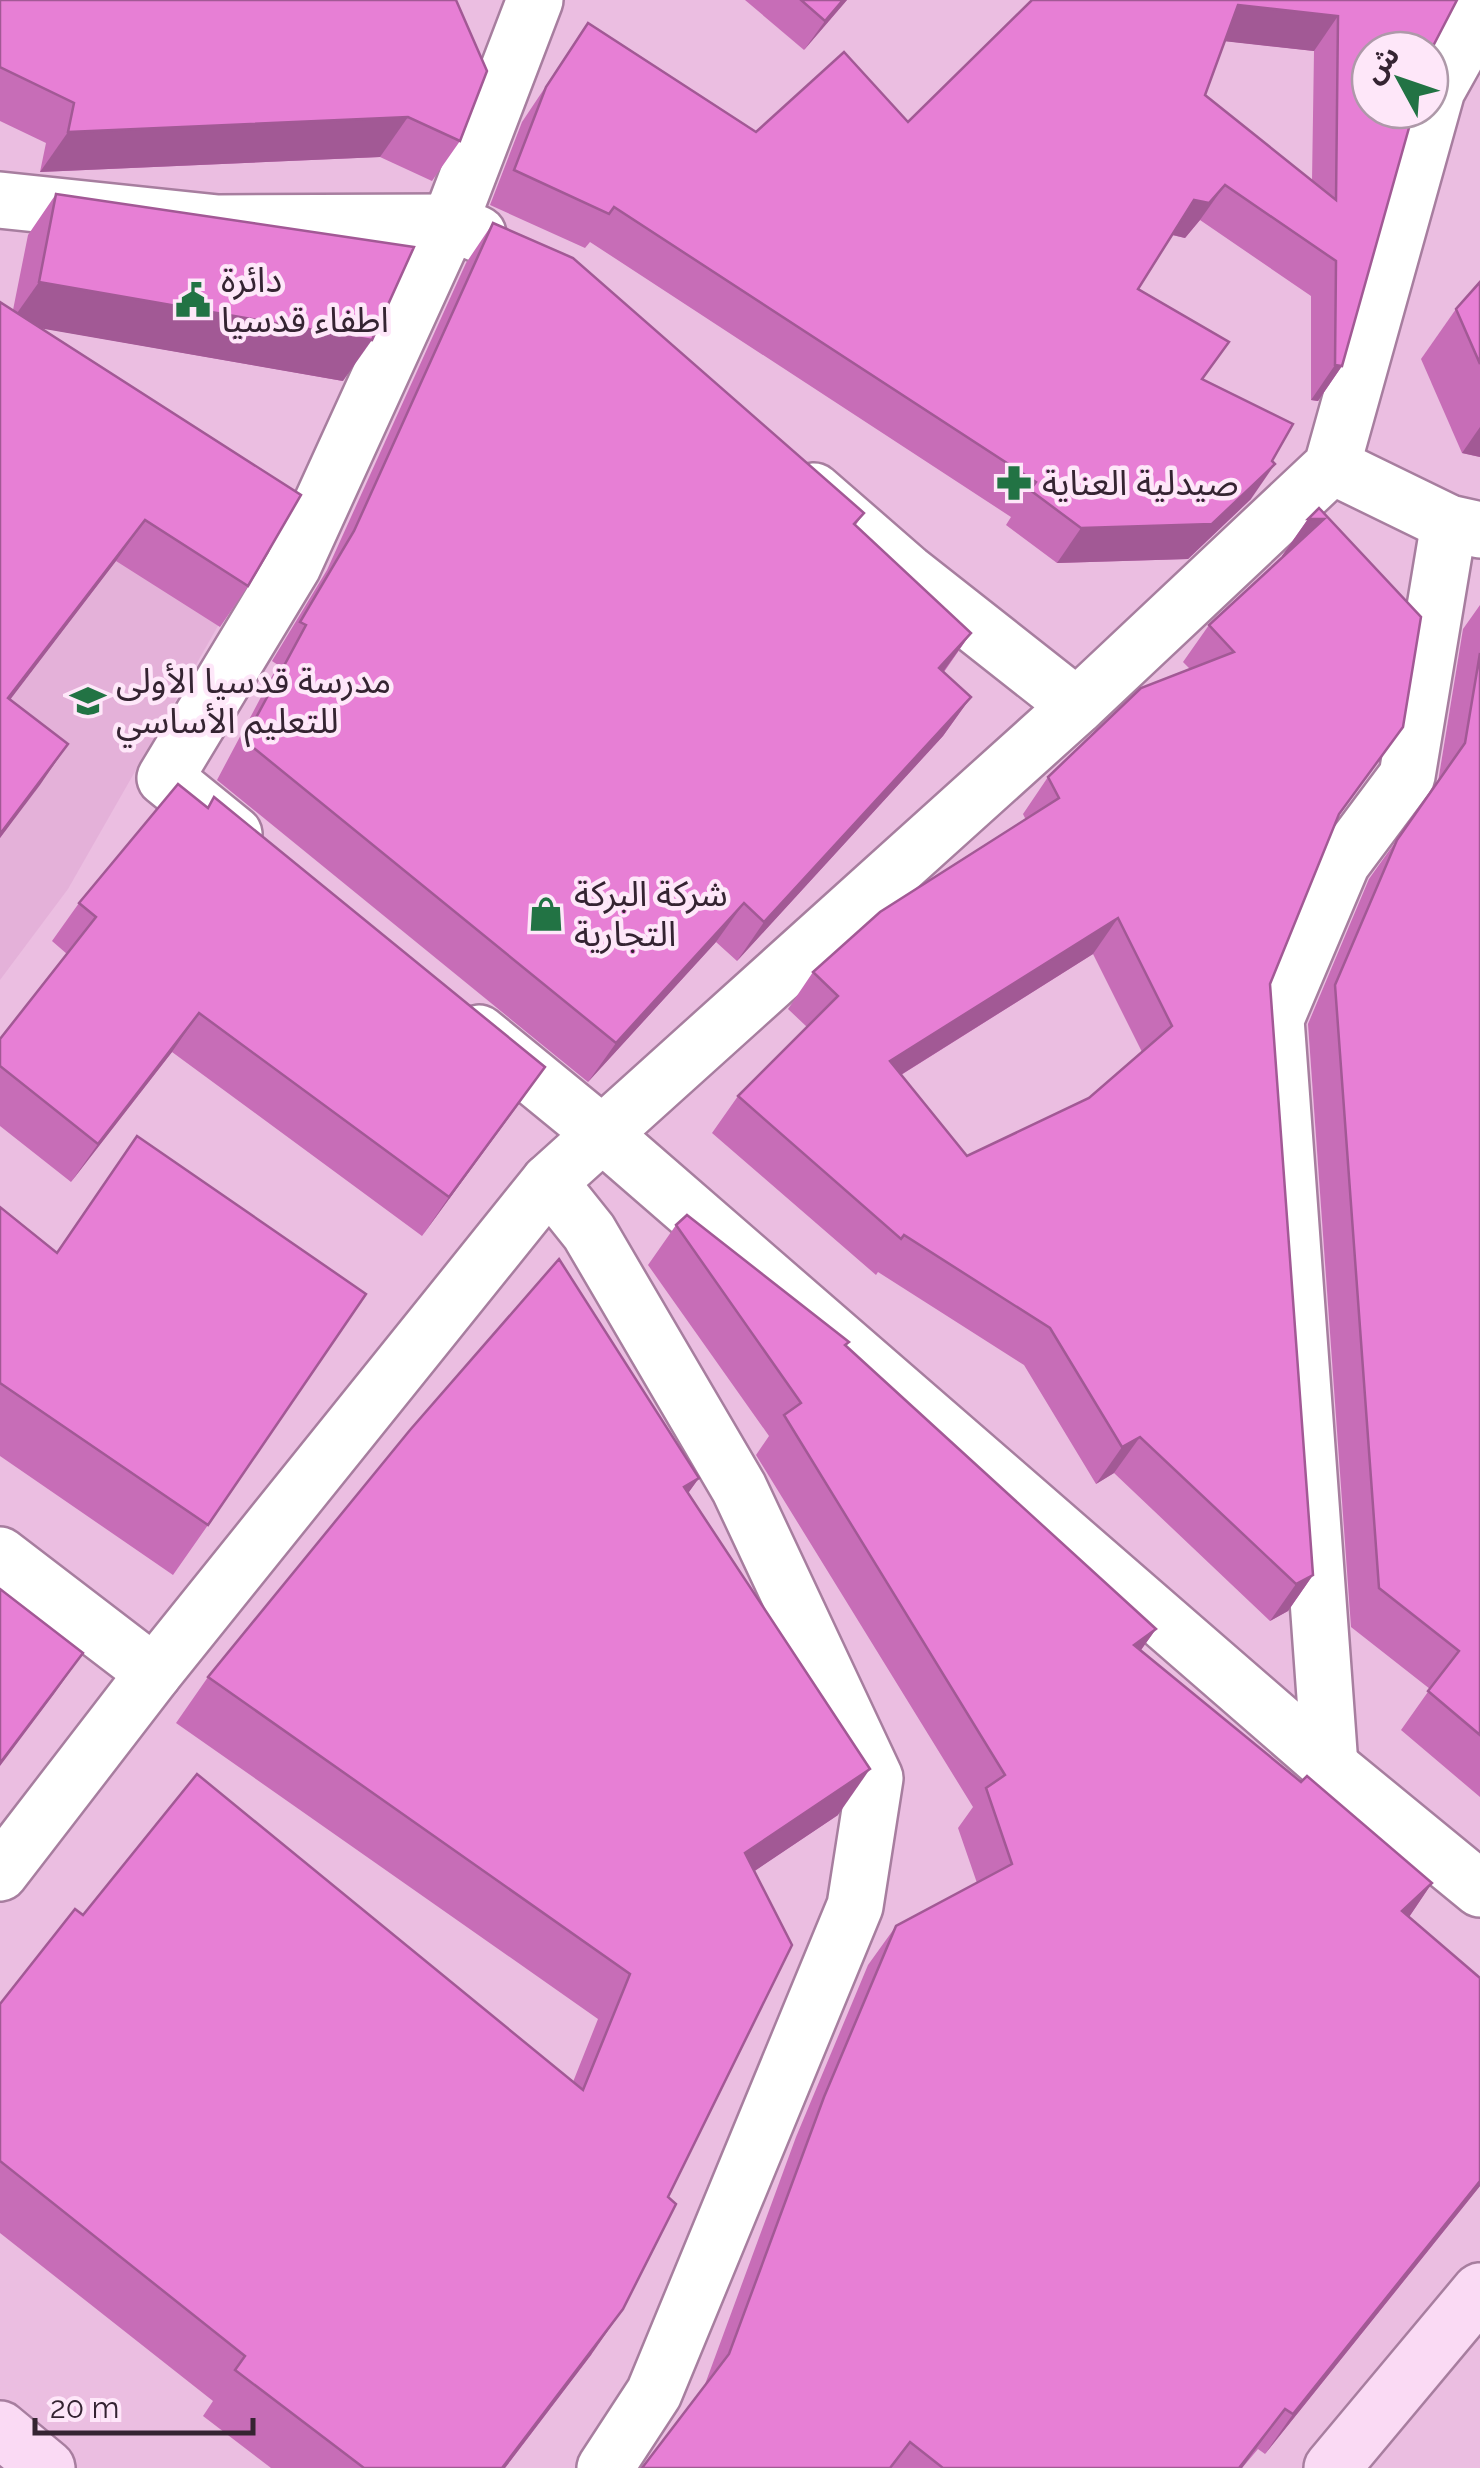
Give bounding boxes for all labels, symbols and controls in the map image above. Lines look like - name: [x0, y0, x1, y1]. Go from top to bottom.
- north arrow: [1350, 30, 1450, 130]
- text: ش: [1356, 39, 1406, 90]
- place label: دائرة اطفاء قدسيا: [221, 259, 389, 340]
- public building icon: دائرة اطفاء قدسيا: [174, 281, 212, 319]
- place label: صيدلية العناية: [1042, 462, 1239, 503]
- pharmacy icon: صيدلية العناية: [995, 464, 1033, 502]
- place label: مدرسة قدسيا الأولى للتعليم الأساسي: [116, 660, 391, 748]
- school or university icon: مدرسة قدسيا الأولى للتعليم الأساسي: [69, 682, 107, 720]
- place label: شركة البركة التجارية: [574, 873, 728, 955]
- shop icon: شركة البركة التجارية: [527, 895, 565, 933]
- scale bar: [35, 2373, 252, 2435]
- text: 20 m: [50, 2390, 119, 2425]

